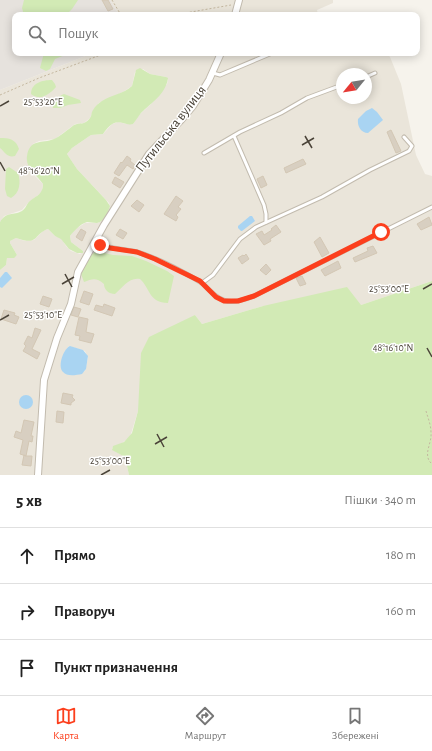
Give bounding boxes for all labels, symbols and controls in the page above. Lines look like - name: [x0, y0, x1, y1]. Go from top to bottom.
- search box: [12, 12, 420, 56]
- icon: search: [26, 23, 48, 45]
- text: Пошук: [58, 26, 98, 41]
- north arrow: [336, 68, 372, 104]
- street label: Путильська вулиця: [133, 83, 209, 175]
- text: 25°53'20"E: [23, 97, 63, 107]
- text: 48°16'20"N: [18, 166, 60, 176]
- route start: [372, 223, 390, 241]
- route end: [91, 236, 109, 254]
- text: 25°53'00"E: [369, 284, 409, 294]
- text: 25°53'10"E: [24, 310, 62, 320]
- text: 48°16'10"N: [373, 343, 413, 353]
- text: 25°53'00"E: [90, 456, 130, 466]
- text: 5 хв: [16, 492, 42, 509]
- text: Пішки · 340 m: [344, 494, 416, 507]
- icon: ahead: [16, 545, 38, 567]
- text: Прямо: [54, 548, 96, 563]
- text: 180 m: [386, 549, 416, 562]
- icon: right: [16, 601, 38, 623]
- text: Праворуч: [54, 604, 115, 619]
- text: 160 m: [386, 605, 416, 618]
- icon: arrive: [16, 657, 38, 679]
- text: Пункт призначення: [54, 660, 178, 675]
- tab: Карта: [53, 705, 79, 742]
- tab: Маршрут: [185, 705, 226, 742]
- tab: Збережені: [332, 705, 379, 742]

